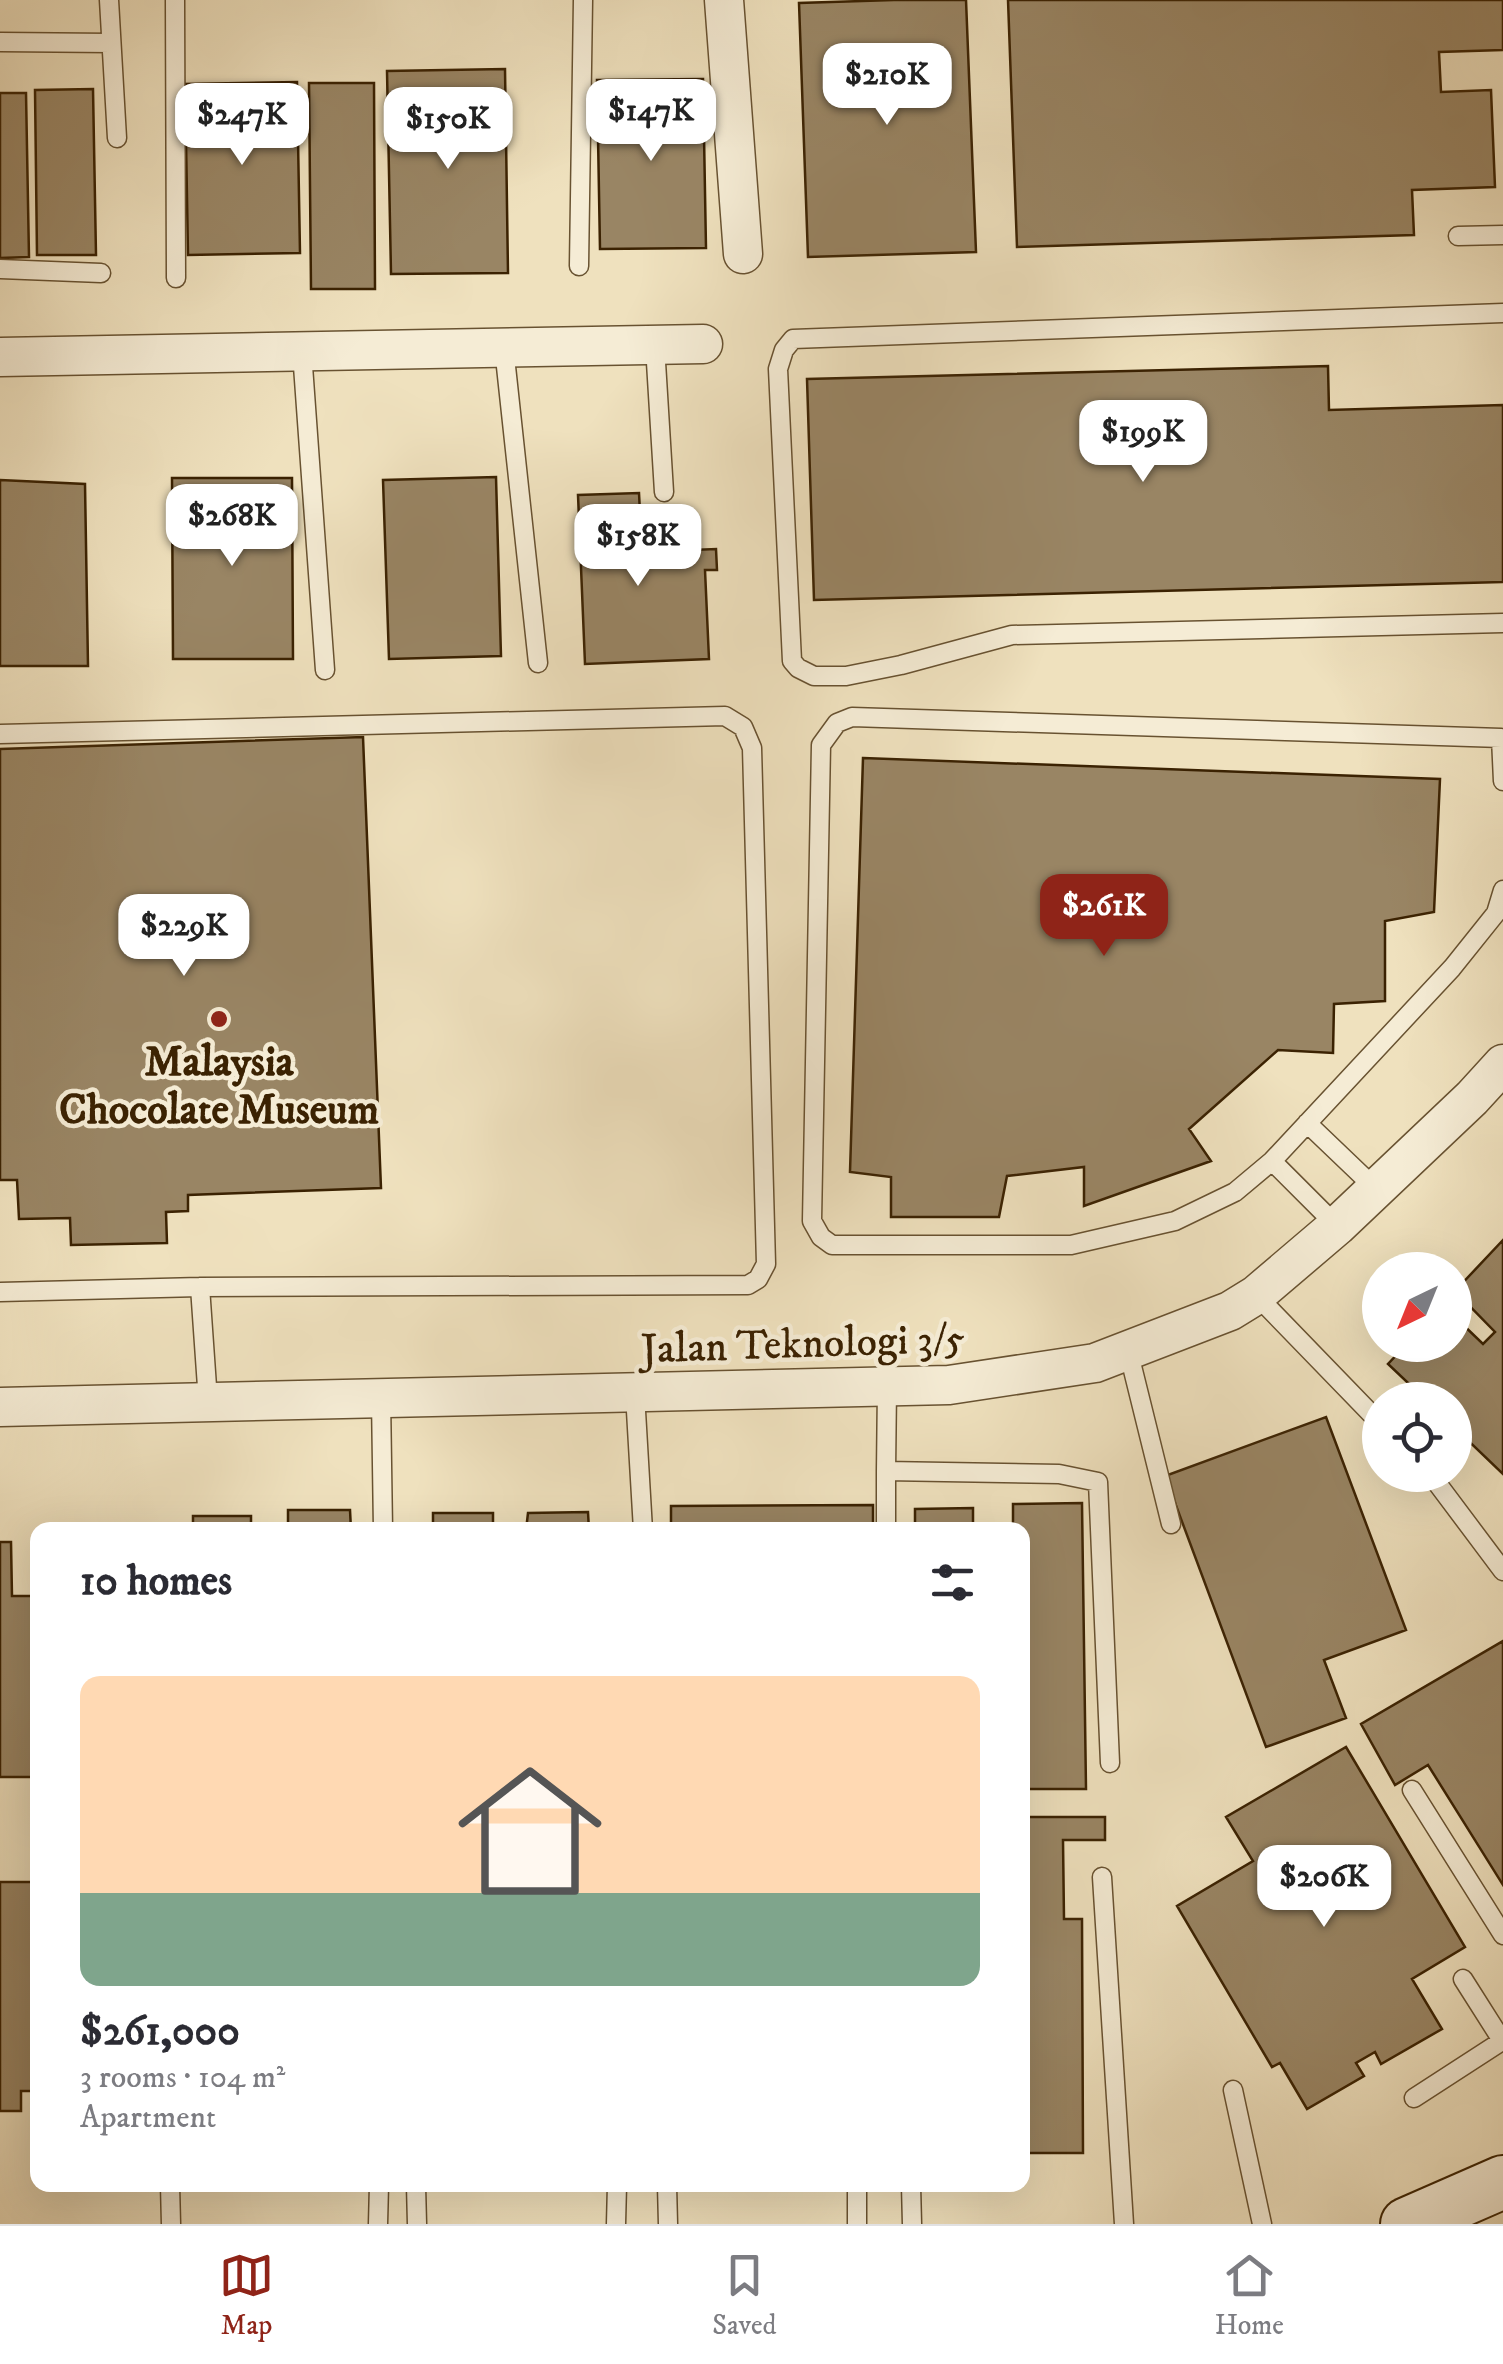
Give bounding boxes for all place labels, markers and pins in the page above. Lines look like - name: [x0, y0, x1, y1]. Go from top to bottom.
- pin: $210K: [817, 43, 957, 128]
- pin: $147K: [581, 79, 721, 164]
- pin: $247K: [172, 83, 312, 168]
- pin: $150K: [378, 87, 518, 172]
- pin: $199K: [1073, 400, 1213, 485]
- pin: $268K: [162, 484, 302, 569]
- pin: $158K: [568, 504, 708, 589]
- pin: $261K: [1034, 874, 1174, 959]
- pin: $229K: [114, 894, 254, 979]
- marker: Malaysia Chocolate Museum: [208, 1008, 230, 1030]
- place label: Malaysia Chocolate Museum: [59, 1037, 379, 1137]
- pin: $206K: [1254, 1845, 1394, 1930]

